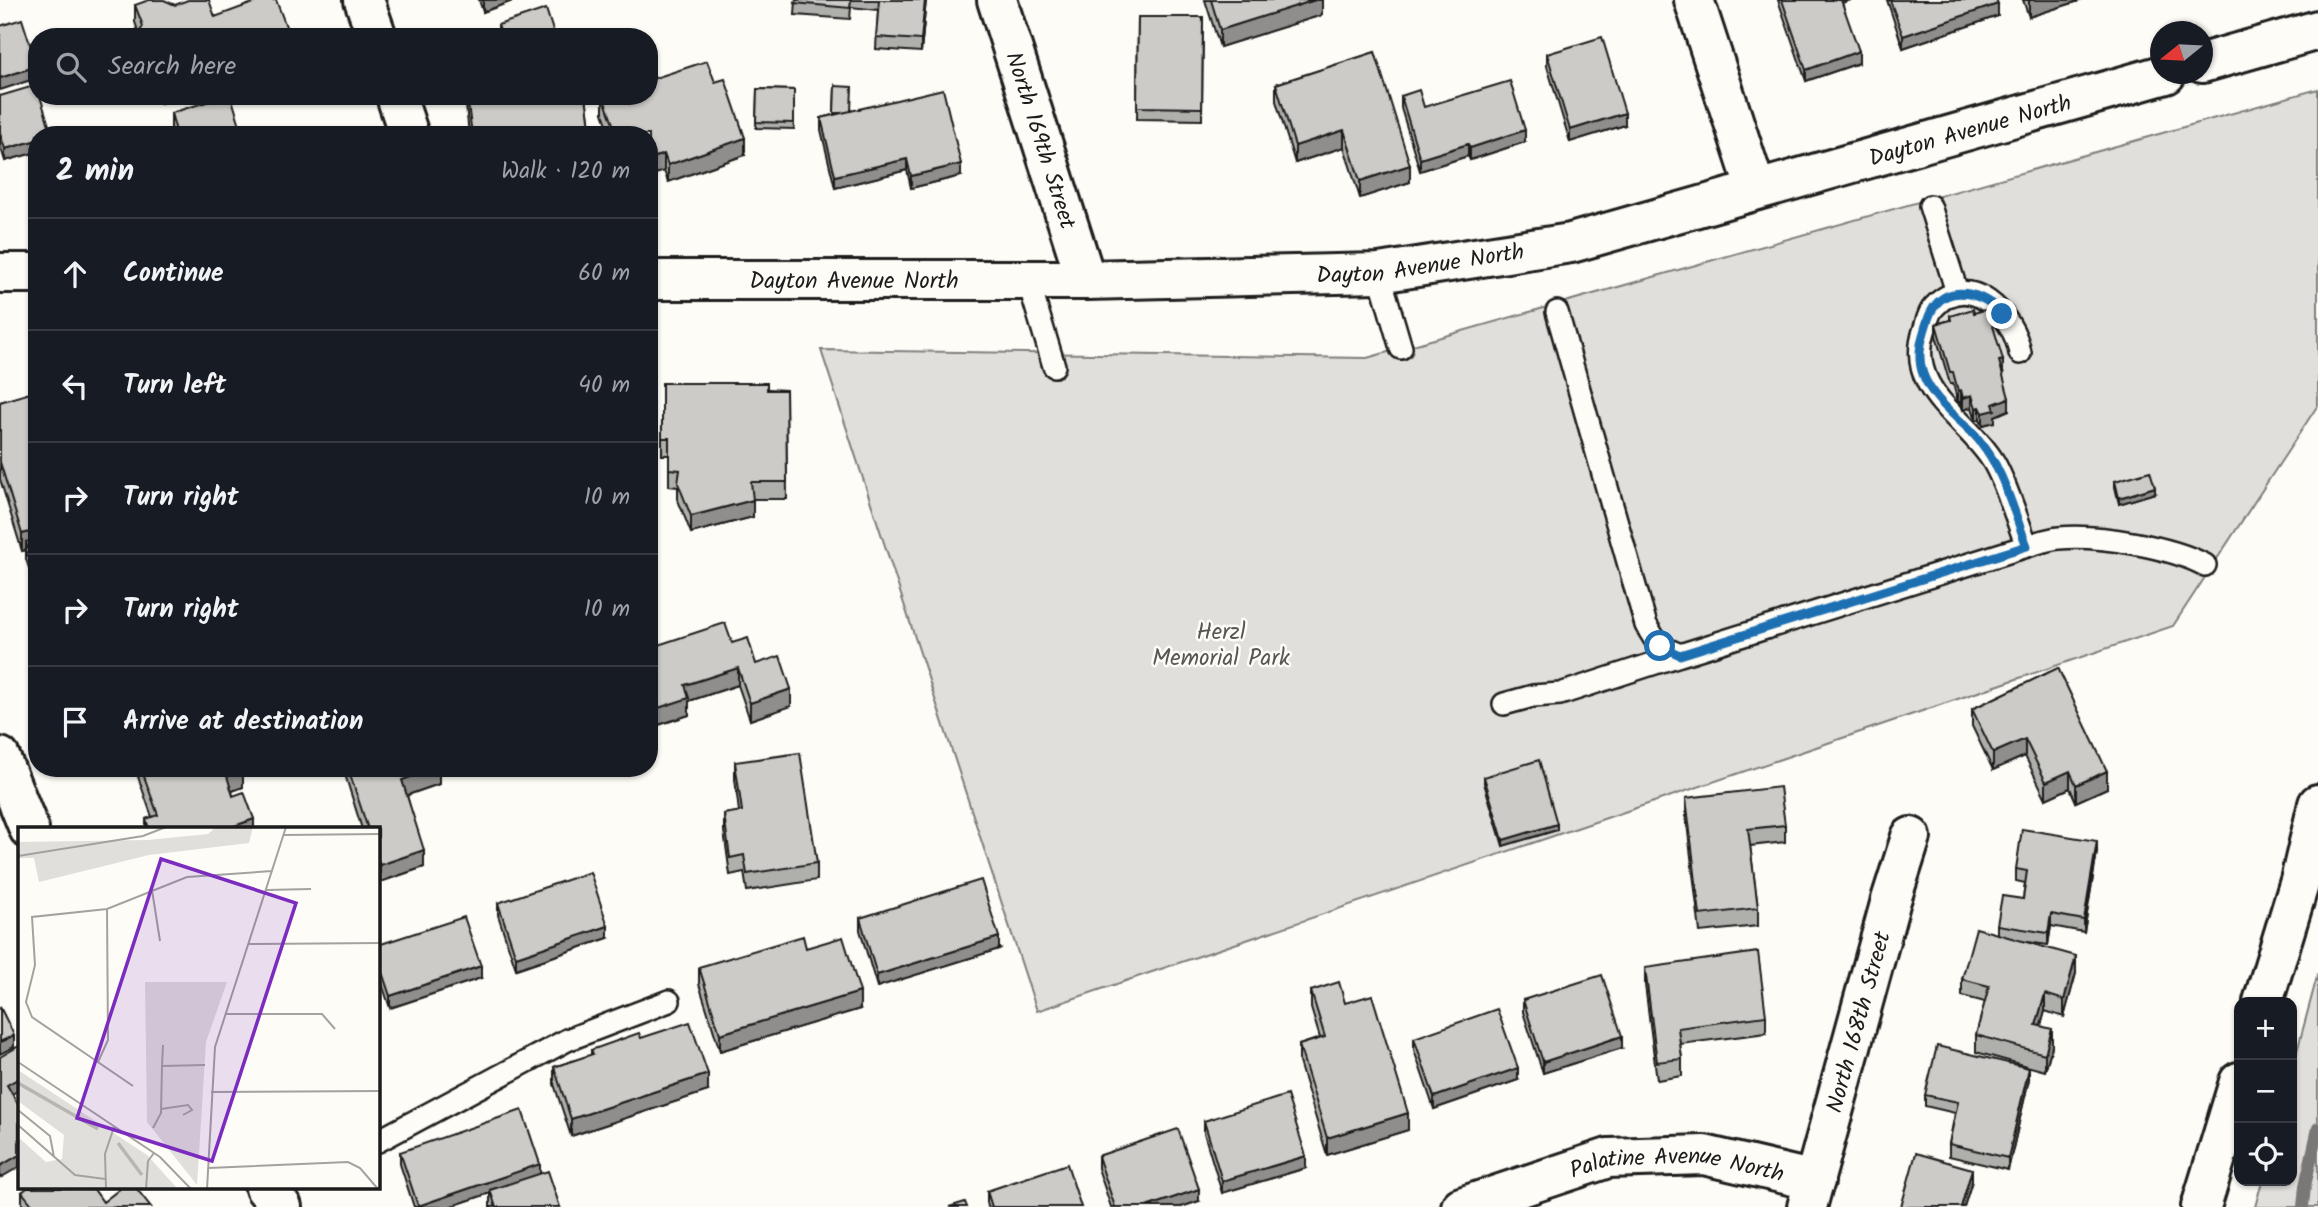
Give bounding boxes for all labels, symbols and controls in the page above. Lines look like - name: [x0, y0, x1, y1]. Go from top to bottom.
- north arrow: [2150, 21, 2213, 84]
- search box: [28, 28, 658, 105]
- text: Search here: [108, 46, 236, 88]
- street label: North 169th Street: [995, 47, 1085, 235]
- icon: search: [52, 48, 90, 86]
- street label: Dayton Avenue North: [1865, 86, 2076, 178]
- text: 2 min: [56, 148, 134, 196]
- text: Walk · 120 m: [501, 154, 630, 190]
- street label: Dayton Avenue North: [1316, 235, 1527, 294]
- text: Continue: [123, 253, 224, 295]
- icon: ahead: [56, 255, 94, 293]
- text: 60 m: [578, 256, 630, 292]
- street label: Dayton Avenue North: [749, 264, 959, 300]
- route end: [1986, 298, 2017, 329]
- text: Turn left: [123, 365, 226, 407]
- icon: left: [56, 367, 94, 405]
- text: 40 m: [578, 368, 630, 404]
- text: Turn right: [123, 477, 239, 519]
- icon: right: [56, 479, 94, 517]
- text: 10 m: [584, 480, 630, 516]
- text: Turn right: [123, 589, 239, 631]
- icon: right: [56, 591, 94, 629]
- text: 10 m: [584, 592, 630, 628]
- park label: Herzl Memorial Park: [1152, 615, 1290, 677]
- route start: [1644, 630, 1675, 661]
- text: Arrive at destination: [123, 701, 363, 743]
- icon: arrive: [56, 703, 94, 741]
- inset map: [18, 827, 380, 1190]
- street label: North 168th Street: [1818, 926, 1902, 1117]
- map controls: [2234, 997, 2297, 1186]
- button: +: [2234, 997, 2297, 1060]
- button: −: [2234, 1060, 2297, 1123]
- button: locate: [2234, 1123, 2297, 1186]
- street label: Palatine Avenue North: [1565, 1139, 1787, 1193]

